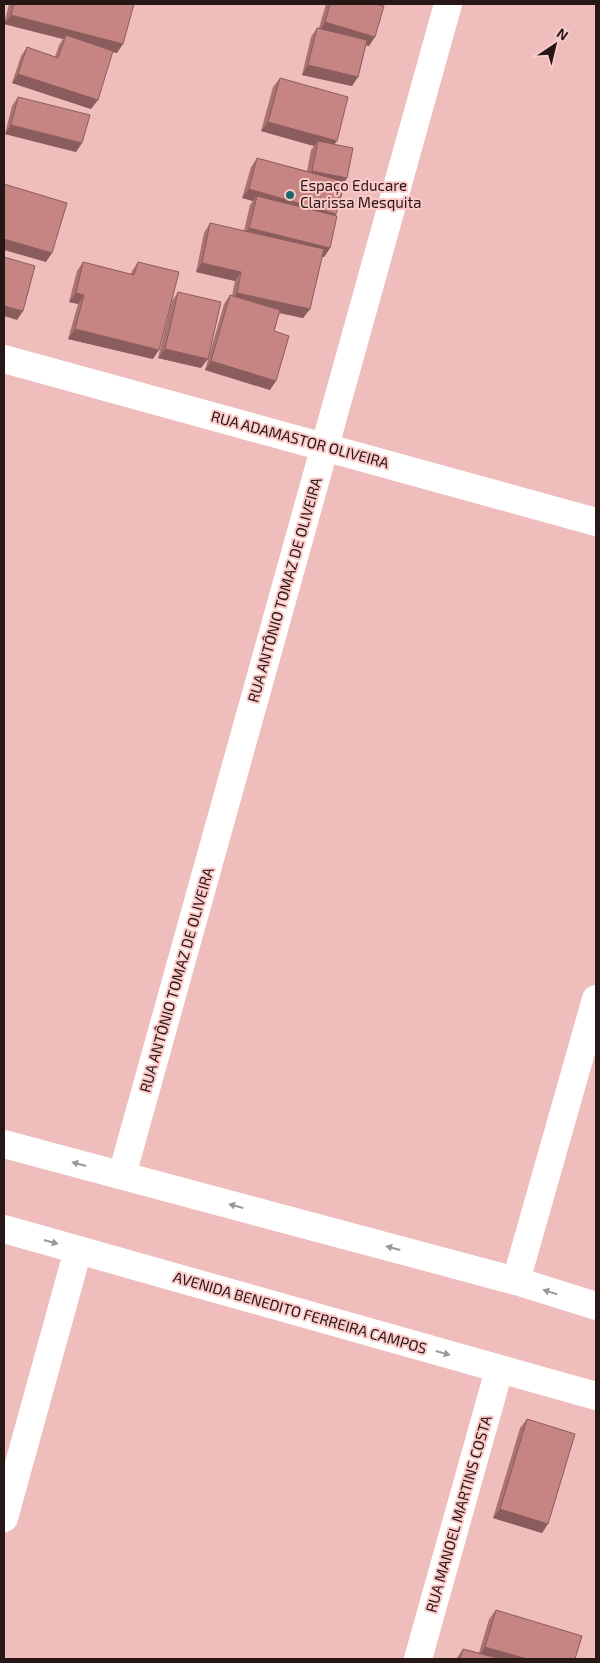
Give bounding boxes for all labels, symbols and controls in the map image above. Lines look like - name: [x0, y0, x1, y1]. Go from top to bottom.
- north arrow: [530, 20, 580, 70]
- text: N: [554, 24, 572, 44]
- place label: Espaço Educare Clarissa Mesquita: [300, 176, 421, 211]
- marker: Espaço Educare Clarissa Mesquita: [284, 189, 296, 201]
- street label: RUA ADAMASTOR OLIVEIRA: [209, 407, 392, 472]
- street label: RUA ANTÔNIO TOMAZ DE OLIVEIRA: [243, 474, 325, 704]
- street label: RUA ANTÔNIO TOMAZ DE OLIVEIRA: [135, 864, 217, 1094]
- one-way arrow: [72, 1160, 87, 1168]
- one-way arrow: [229, 1202, 244, 1210]
- one-way arrow: [43, 1238, 58, 1246]
- one-way arrow: [385, 1244, 400, 1252]
- street label: AVENIDA BENEDITO FERREIRA CAMPOS: [171, 1267, 429, 1357]
- one-way arrow: [542, 1287, 557, 1295]
- one-way arrow: [435, 1350, 450, 1358]
- street label: RUA MANOEL MARTINS COSTA: [421, 1412, 495, 1614]

